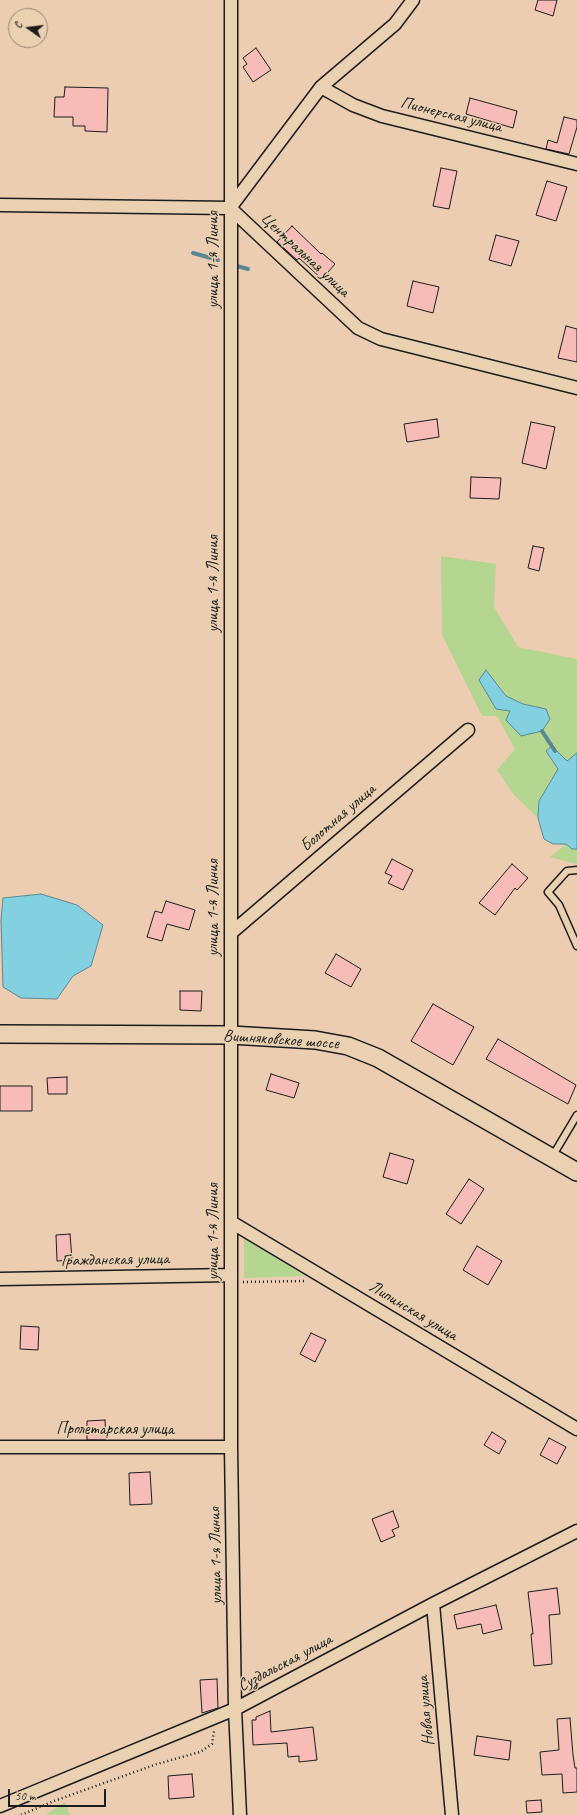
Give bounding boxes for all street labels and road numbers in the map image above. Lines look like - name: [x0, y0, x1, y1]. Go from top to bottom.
- street label: Пионерская улица: [398, 93, 504, 137]
- street label: Центральная улица: [256, 208, 354, 302]
- street label: улица 1-я Линия: [204, 211, 224, 309]
- street label: улица 1-я Линия: [204, 535, 224, 633]
- street label: Болотная улица: [296, 780, 380, 856]
- street label: улица 1-я Линия: [204, 859, 224, 957]
- street label: Вишняковское шоссе: [222, 1026, 340, 1054]
- street label: улица 1-я Линия: [204, 1183, 224, 1281]
- street label: Гражданская улица: [61, 1249, 169, 1271]
- street label: Липинская улица: [365, 1277, 461, 1345]
- street label: Пролетарская улица: [56, 1420, 174, 1440]
- street label: улица 1-я Линия: [205, 1507, 227, 1605]
- street label: Суздальская улица: [234, 1630, 336, 1696]
- street label: Новая улица: [413, 1675, 439, 1747]

